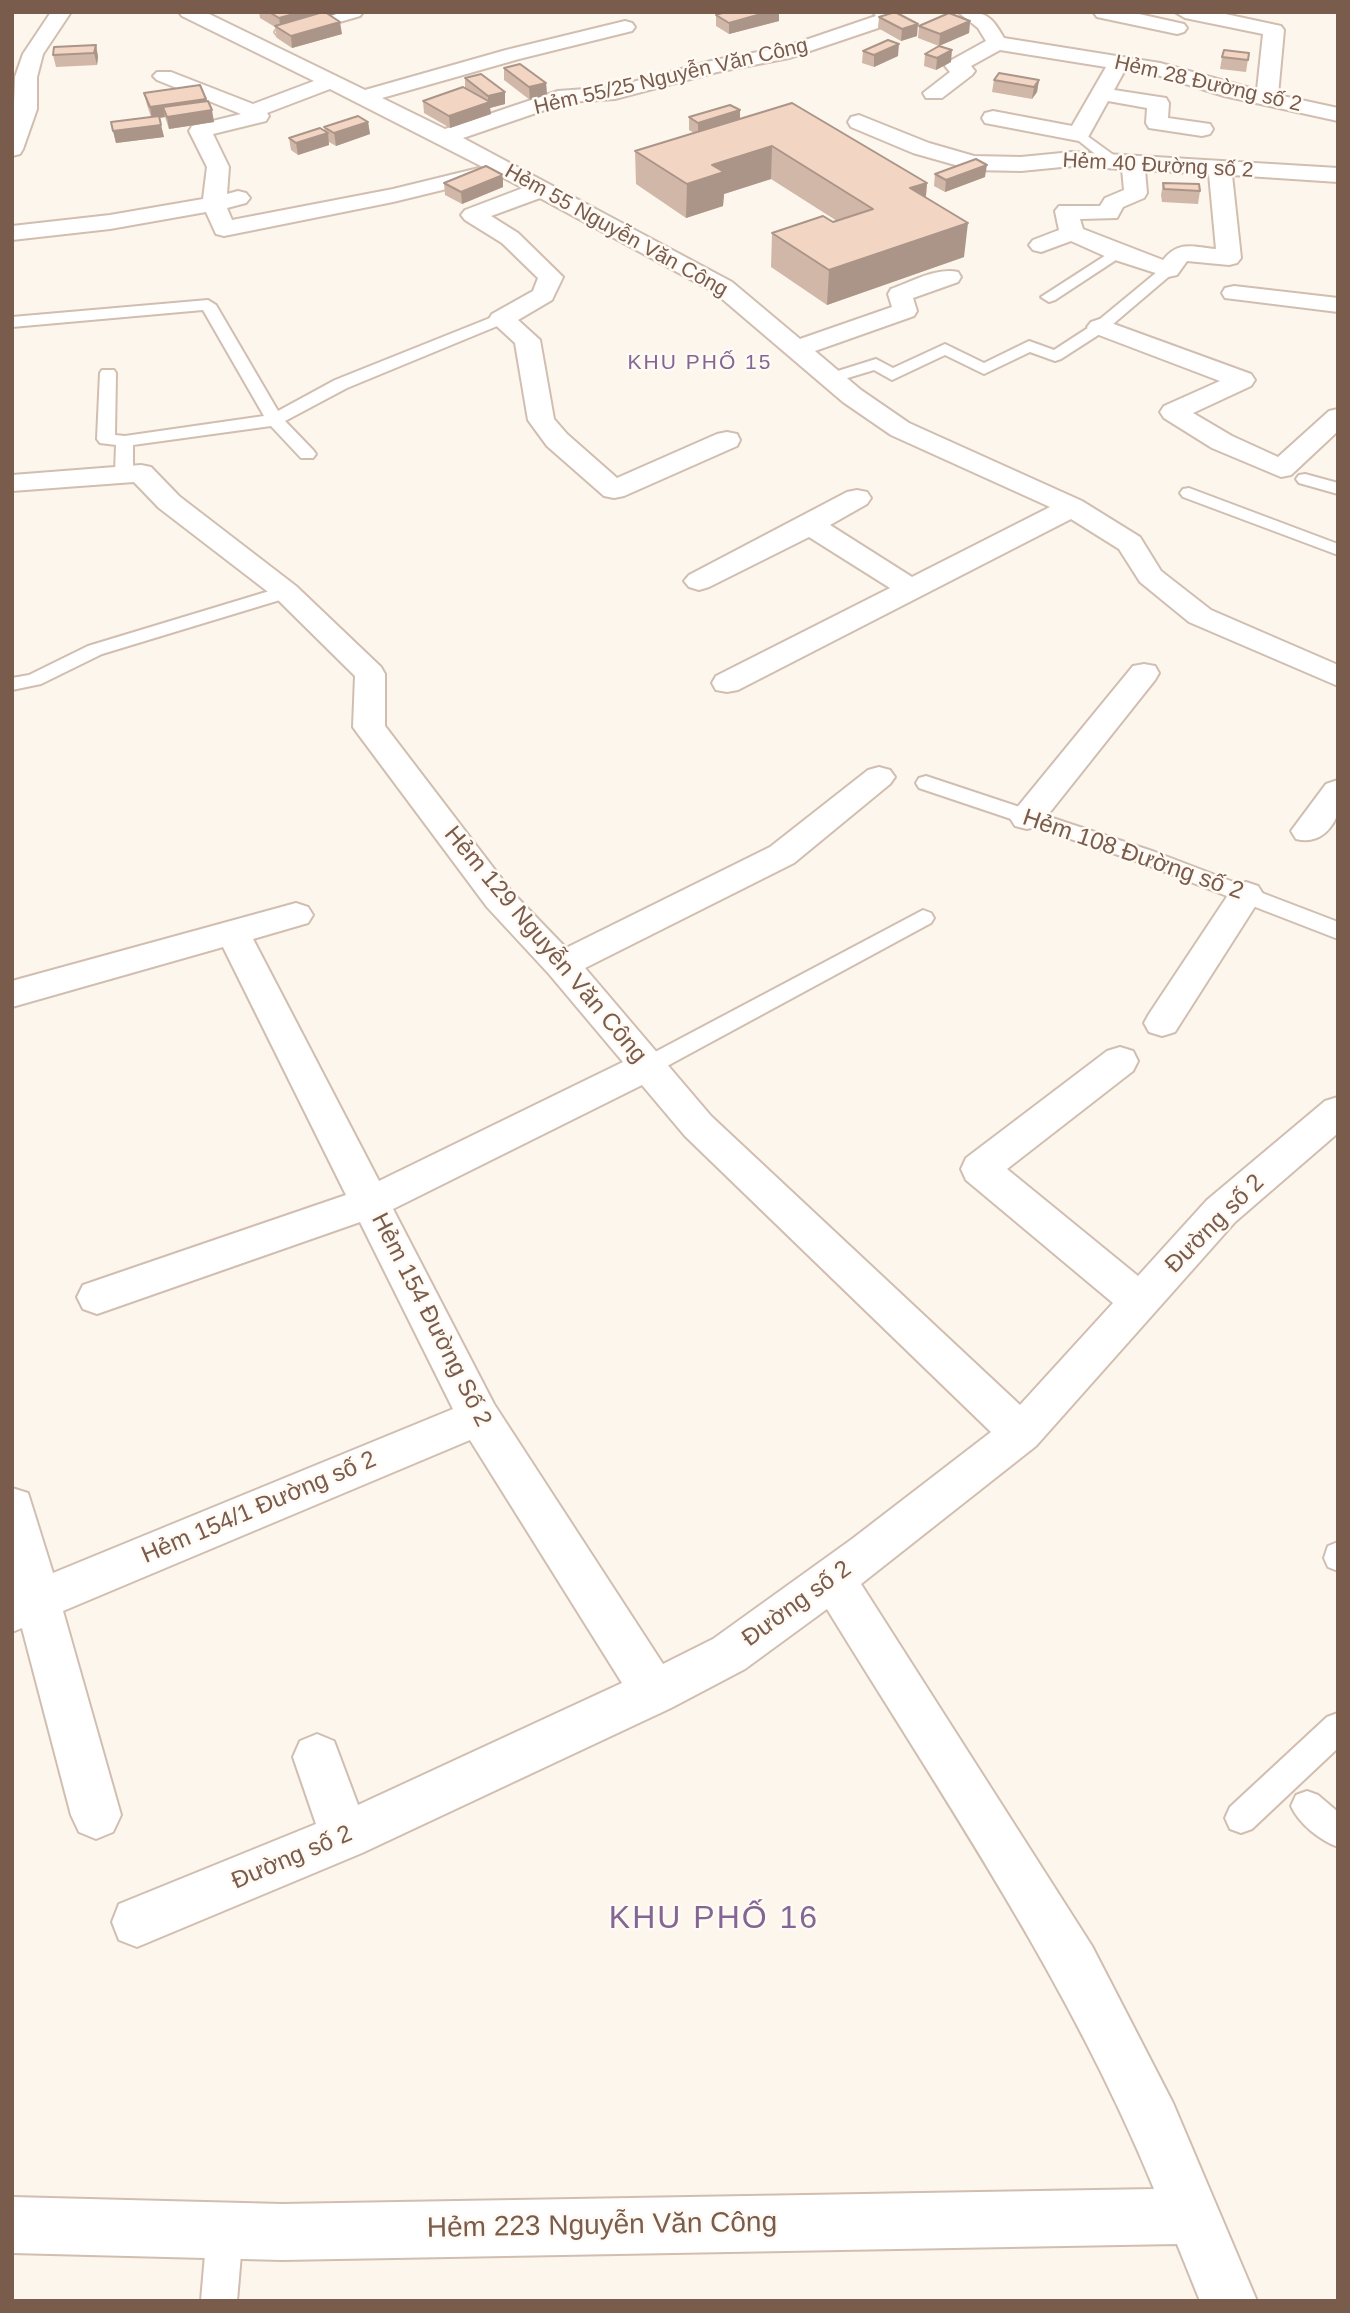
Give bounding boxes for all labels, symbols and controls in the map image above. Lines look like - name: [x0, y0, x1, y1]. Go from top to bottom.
- street label: Hẻm 55/25 Nguyễn Văn Công: [532, 33, 810, 121]
- street label: Hẻm 28 Đường số 2: [1112, 50, 1304, 118]
- street label: Hẻm 40 Đường số 2: [1062, 148, 1254, 184]
- street label: Hẻm 55 Nguyễn Văn Công: [500, 159, 732, 303]
- district label: KHU PHỐ 15: [629, 350, 771, 376]
- street label: Hẻm 108 Đường số 2: [1019, 804, 1247, 906]
- street label: Hẻm 129 Nguyễn Văn Công: [437, 821, 653, 1069]
- street label: Đường số 2: [1160, 1169, 1270, 1279]
- street label: Hẻm 154 Đường Số 2: [365, 1208, 497, 1432]
- street label: Hẻm 154/1 Đường số 2: [137, 1446, 381, 1570]
- street label: Đường số 2: [737, 1555, 857, 1653]
- street label: Đường số 2: [228, 1820, 356, 1896]
- district label: KHU PHỐ 16: [610, 1900, 818, 1938]
- street label: Hẻm 223 Nguyễn Văn Công: [427, 2206, 777, 2246]

